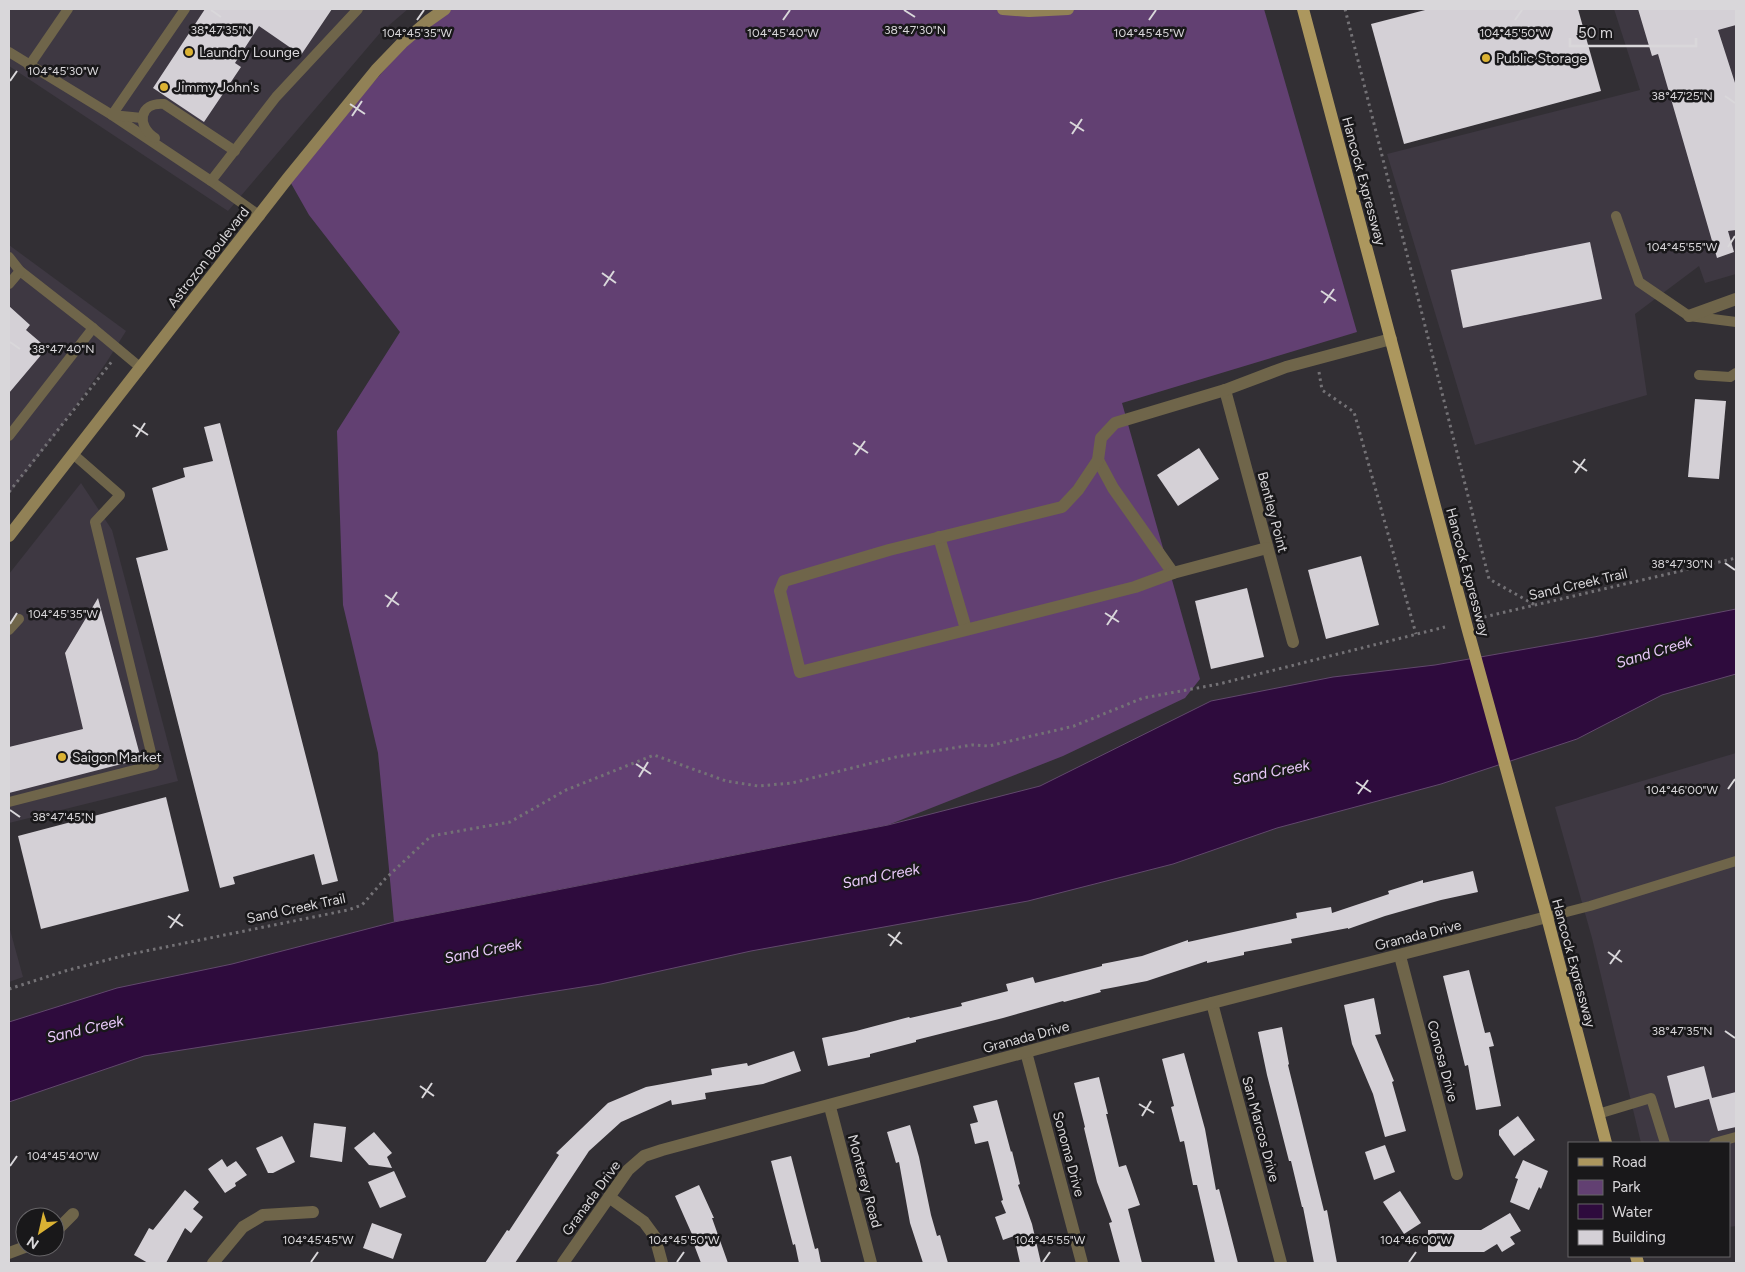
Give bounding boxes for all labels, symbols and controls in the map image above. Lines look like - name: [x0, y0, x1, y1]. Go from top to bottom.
- scale bar: [1570, 15, 1696, 47]
- text: 38°47'35"N: [190, 23, 252, 37]
- text: 38°47'30"N: [884, 23, 946, 37]
- text: 50 m: [1578, 24, 1613, 42]
- text: 104°45'35"W: [382, 26, 453, 40]
- text: 104°45'40"W: [747, 26, 819, 40]
- text: 104°45'45"W: [1114, 26, 1185, 40]
- text: 104°45'50"W: [1479, 26, 1551, 40]
- place label: Laundry Lounge: [199, 44, 300, 61]
- marker: Laundry Lounge: [183, 46, 195, 58]
- place label: Public Storage: [1496, 50, 1587, 67]
- marker: Public Storage: [1480, 52, 1492, 64]
- text: 104°45'30"W: [28, 64, 99, 78]
- place label: Jimmy John's: [174, 79, 259, 96]
- marker: Jimmy John's: [158, 81, 170, 93]
- text: 38°47'25"N: [1651, 89, 1713, 103]
- street label: Hancock Expressway: [1338, 115, 1389, 248]
- street label: Astrozon Boulevard: [164, 204, 253, 311]
- text: 104°45'55"W: [1647, 240, 1718, 254]
- text: 38°47'40"N: [32, 342, 94, 356]
- street label: Bentley Point: [1254, 470, 1291, 554]
- street label: Hancock Expressway: [1442, 506, 1493, 639]
- text: 38°47'30"N: [1651, 557, 1713, 571]
- street label: Sand Creek Trail: [1527, 565, 1629, 604]
- text: 104°45'35"W: [28, 607, 99, 621]
- water label: Sand Creek: [1614, 632, 1695, 672]
- place label: Saigon Market: [72, 749, 162, 766]
- marker: Saigon Market: [56, 751, 68, 763]
- water label: Sand Creek: [1231, 756, 1312, 788]
- text: 104°46'00"W: [1646, 783, 1718, 797]
- text: 38°47'45"N: [32, 810, 94, 824]
- water label: Sand Creek: [841, 860, 922, 892]
- street label: Sand Creek Trail: [245, 890, 347, 927]
- street label: Hancock Expressway: [1548, 897, 1599, 1030]
- street label: Granada Drive: [1373, 916, 1464, 954]
- water label: Sand Creek: [443, 935, 524, 967]
- water label: Sand Creek: [45, 1011, 126, 1047]
- street label: Granada Drive: [981, 1018, 1071, 1057]
- street label: Conosa Drive: [1423, 1019, 1462, 1104]
- text: 38°47'35"N: [1651, 1024, 1713, 1038]
- street label: San Marcos Drive: [1238, 1074, 1283, 1184]
- street label: Sonoma Drive: [1049, 1110, 1088, 1199]
- street label: Monterey Road: [844, 1133, 885, 1230]
- legend: [1568, 1142, 1730, 1257]
- text: 104°45'40"W: [27, 1149, 99, 1163]
- text: Road: [1612, 1153, 1647, 1171]
- street label: Granada Drive: [558, 1157, 625, 1239]
- text: Park: [1612, 1178, 1641, 1196]
- text: Water: [1612, 1203, 1652, 1221]
- north arrow: [15, 1207, 65, 1257]
- text: Building: [1612, 1228, 1666, 1246]
- text: N: [24, 1232, 42, 1252]
- text: 104°45'45"W: [283, 1233, 354, 1247]
- text: 104°45'50"W: [648, 1233, 720, 1247]
- text: 104°45'55"W: [1015, 1233, 1086, 1247]
- text: 104°46'00"W: [1380, 1233, 1452, 1247]

